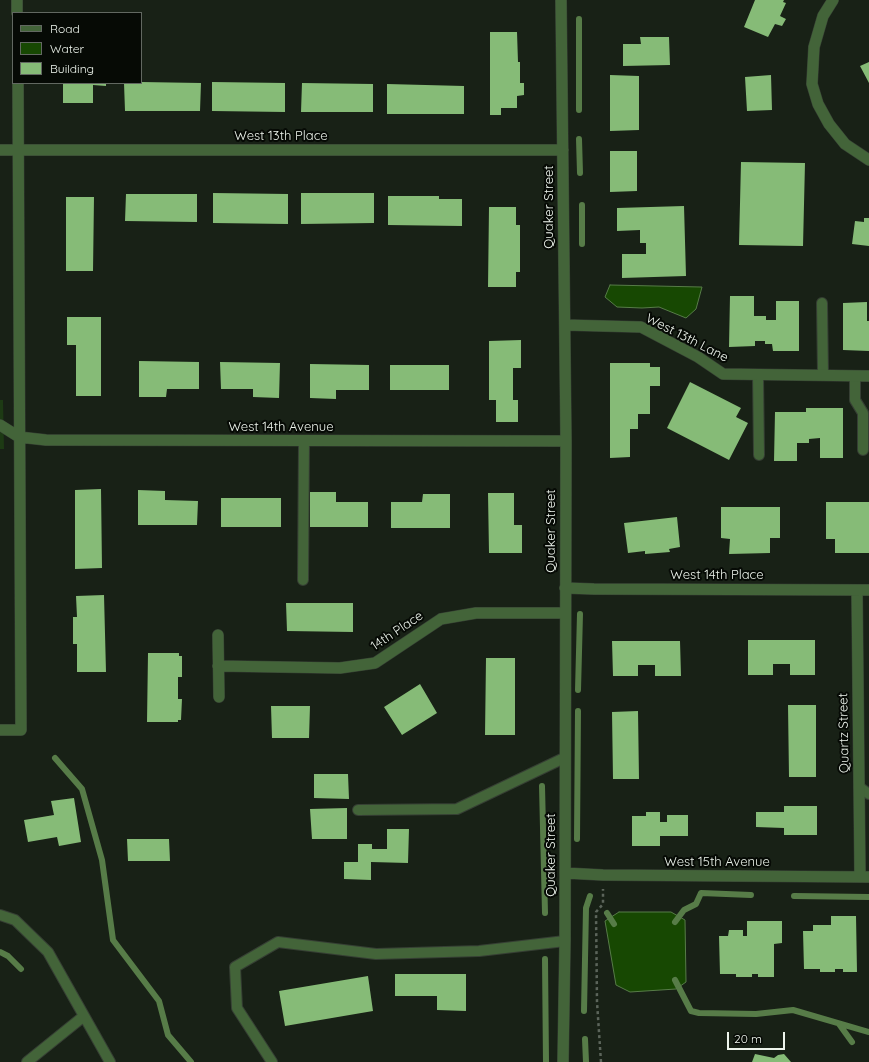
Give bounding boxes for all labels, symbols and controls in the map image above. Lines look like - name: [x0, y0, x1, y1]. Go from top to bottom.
- legend: [12, 12, 142, 84]
- text: Road: [50, 21, 80, 36]
- text: Water: [50, 41, 84, 56]
- text: Building: [50, 61, 94, 76]
- street label: West 13th Place: [234, 128, 328, 144]
- street label: Quaker Street: [541, 165, 557, 249]
- street label: West 13th Lane: [643, 311, 731, 365]
- street label: West 14th Avenue: [228, 419, 334, 435]
- street label: Quaker Street: [543, 489, 559, 573]
- street label: West 14th Place: [670, 567, 764, 583]
- street label: 14th Place: [368, 608, 426, 654]
- street label: Quartz Street: [836, 693, 852, 773]
- street label: Quaker Street: [543, 813, 559, 897]
- street label: West 15th Avenue: [664, 854, 770, 870]
- scale bar: [729, 1024, 787, 1050]
- text: 20 m: [734, 1031, 762, 1046]

